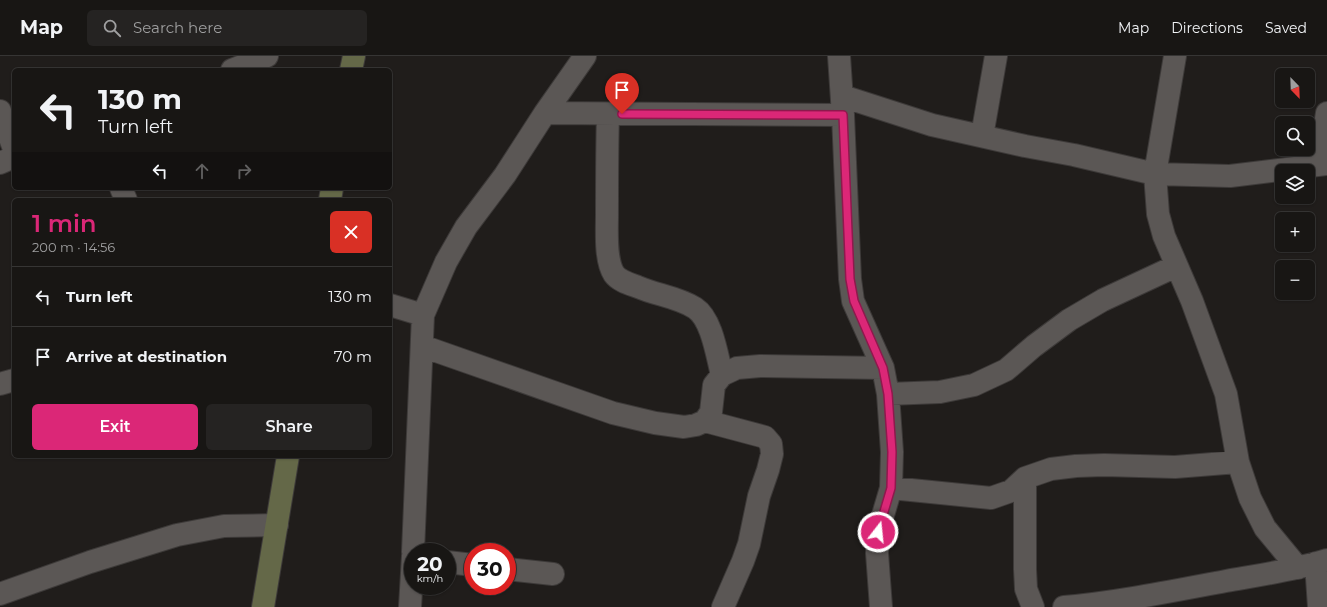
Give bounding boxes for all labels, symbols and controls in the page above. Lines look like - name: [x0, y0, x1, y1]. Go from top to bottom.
- search box: [87, 10, 367, 46]
- text: Map: [20, 16, 63, 39]
- icon: search: [101, 17, 123, 39]
- text: Search here: [133, 18, 222, 37]
- text: Map: [1118, 19, 1149, 37]
- text: Directions: [1171, 19, 1243, 37]
- text: Saved: [1265, 19, 1307, 37]
- north arrow: [1275, 68, 1315, 108]
- map controls: [1275, 68, 1315, 300]
- pin: [605, 73, 639, 114]
- icon: arrive: [611, 79, 633, 101]
- text: 130 m: [98, 82, 182, 116]
- icon: left: [32, 84, 84, 136]
- text: Turn left: [98, 116, 173, 138]
- button: search: [1275, 116, 1315, 156]
- icon: left: [149, 160, 171, 182]
- icon: ahead: [191, 160, 213, 182]
- icon: right: [233, 160, 255, 182]
- button: layers: [1275, 164, 1315, 204]
- text: 1 min: [32, 209, 96, 238]
- button: close: [330, 211, 372, 253]
- button: +: [1275, 212, 1315, 252]
- text: 200 m · 14:56: [32, 239, 115, 255]
- button: −: [1275, 260, 1315, 300]
- icon: left: [32, 286, 54, 308]
- text: Turn left: [66, 287, 133, 306]
- text: 130 m: [328, 287, 372, 306]
- icon: arrive: [32, 346, 54, 368]
- text: Arrive at destination: [66, 347, 227, 366]
- text: 70 m: [334, 347, 372, 366]
- button: Exit: [32, 404, 198, 450]
- button: Share: [206, 404, 372, 450]
- position arrow: [857, 511, 899, 553]
- speed limit sign: 30: [464, 543, 516, 595]
- text: 20: [417, 552, 443, 576]
- text: km/h: [417, 572, 443, 585]

